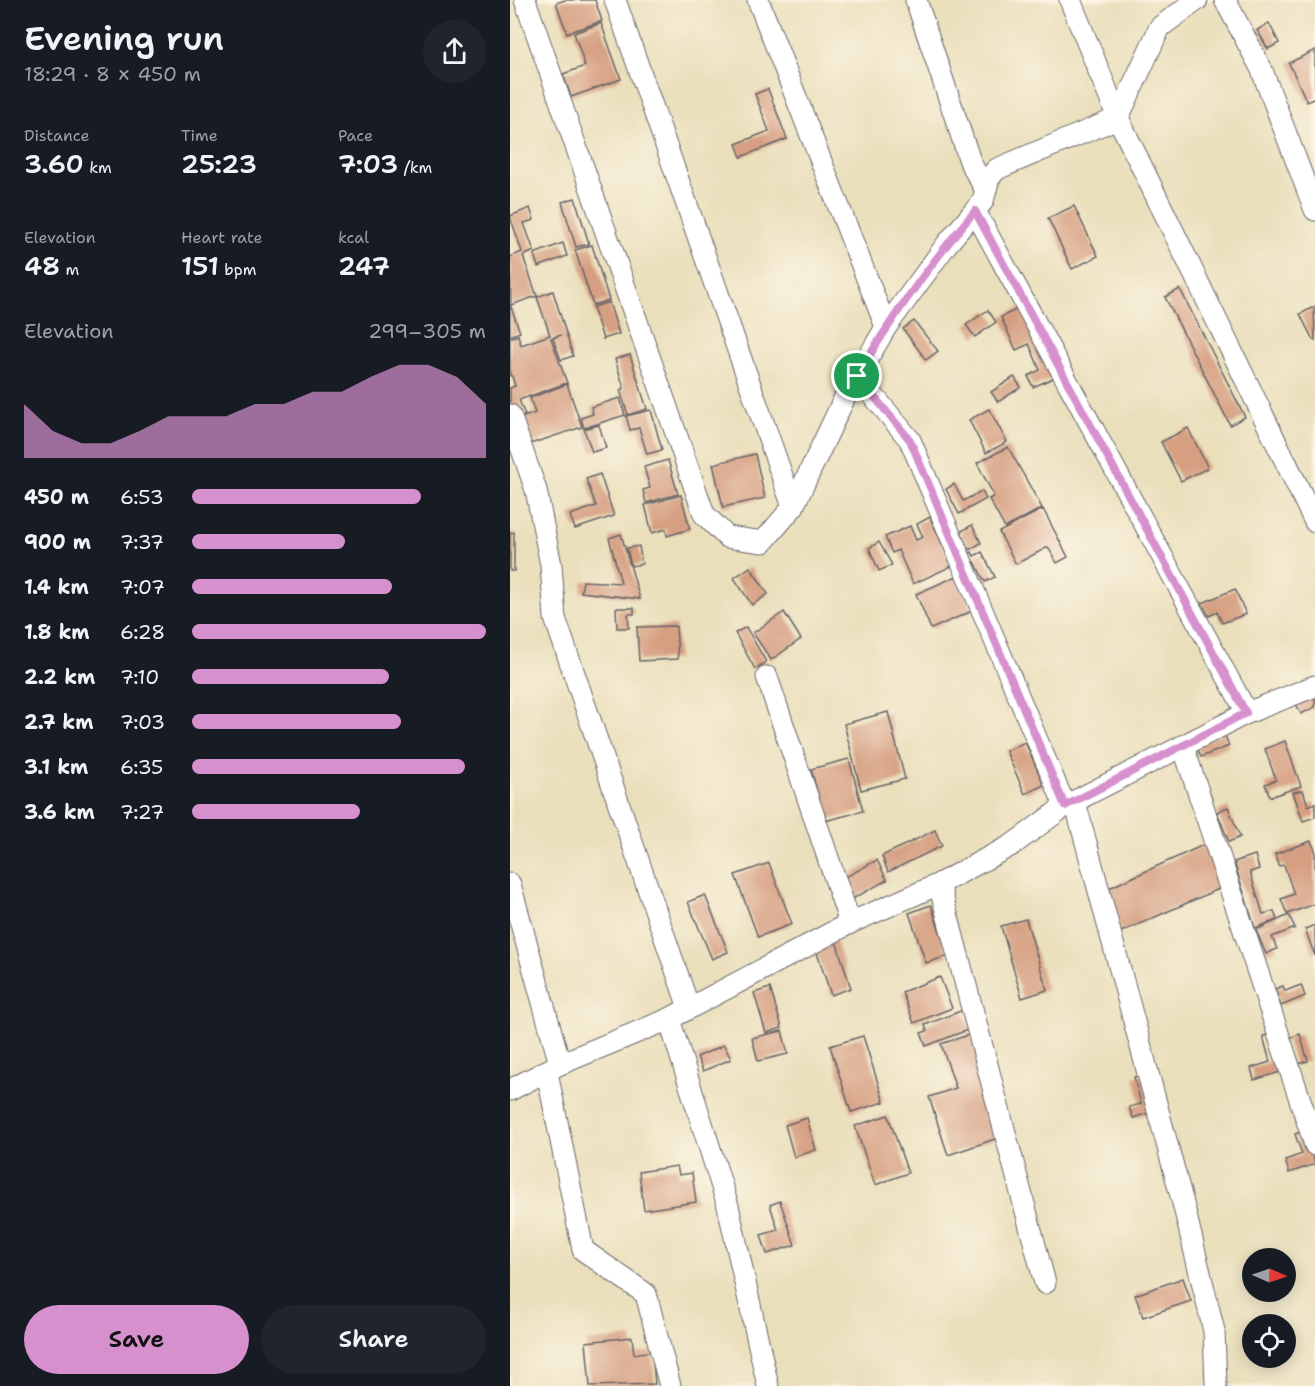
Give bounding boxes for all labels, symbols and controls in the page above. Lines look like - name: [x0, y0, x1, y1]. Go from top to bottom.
- text: Evening run: [24, 16, 224, 61]
- button: share: [423, 20, 486, 83]
- text: 18:29 · 8 × 450 m: [24, 61, 201, 87]
- text: Distance: [24, 125, 90, 146]
- text: Time: [181, 125, 218, 146]
- text: Pace: [338, 125, 373, 146]
- text: 3.60: [24, 146, 84, 181]
- text: 25:23: [181, 146, 257, 181]
- text: 7:03: [338, 146, 398, 181]
- text: km: [84, 157, 112, 178]
- text: /km: [398, 157, 432, 178]
- text: Elevation: [24, 227, 96, 248]
- text: Heart rate: [181, 227, 263, 248]
- text: kcal: [338, 227, 369, 248]
- text: 48: [24, 248, 60, 283]
- text: 151: [181, 248, 219, 283]
- text: 247: [338, 248, 390, 283]
- text: m: [60, 259, 79, 280]
- text: bpm: [219, 259, 257, 280]
- text: Elevation: [24, 318, 114, 344]
- text: 299–305 m: [368, 318, 486, 344]
- pin: [831, 350, 882, 401]
- icon: arrive: [840, 359, 873, 392]
- text: 450 m: [24, 484, 89, 510]
- text: 6:53: [120, 484, 164, 510]
- text: 900 m: [24, 529, 91, 555]
- text: 7:37: [120, 529, 164, 555]
- text: 1.4 km: [24, 574, 89, 600]
- text: 7:07: [120, 574, 165, 600]
- text: 1.8 km: [24, 619, 90, 645]
- text: 6:28: [120, 619, 165, 645]
- text: 2.2 km: [24, 664, 95, 690]
- text: 7:10: [120, 664, 159, 690]
- text: 2.7 km: [24, 709, 93, 735]
- text: 7:03: [120, 709, 165, 735]
- text: 3.1 km: [24, 754, 88, 780]
- text: 6:35: [120, 754, 163, 780]
- text: 3.6 km: [24, 799, 95, 825]
- text: 7:27: [120, 799, 164, 825]
- north arrow: [1242, 1248, 1296, 1302]
- map controls: [1242, 1248, 1296, 1368]
- button: Save: [24, 1305, 249, 1374]
- button: Share: [261, 1305, 486, 1374]
- button: locate: [1242, 1314, 1296, 1368]

